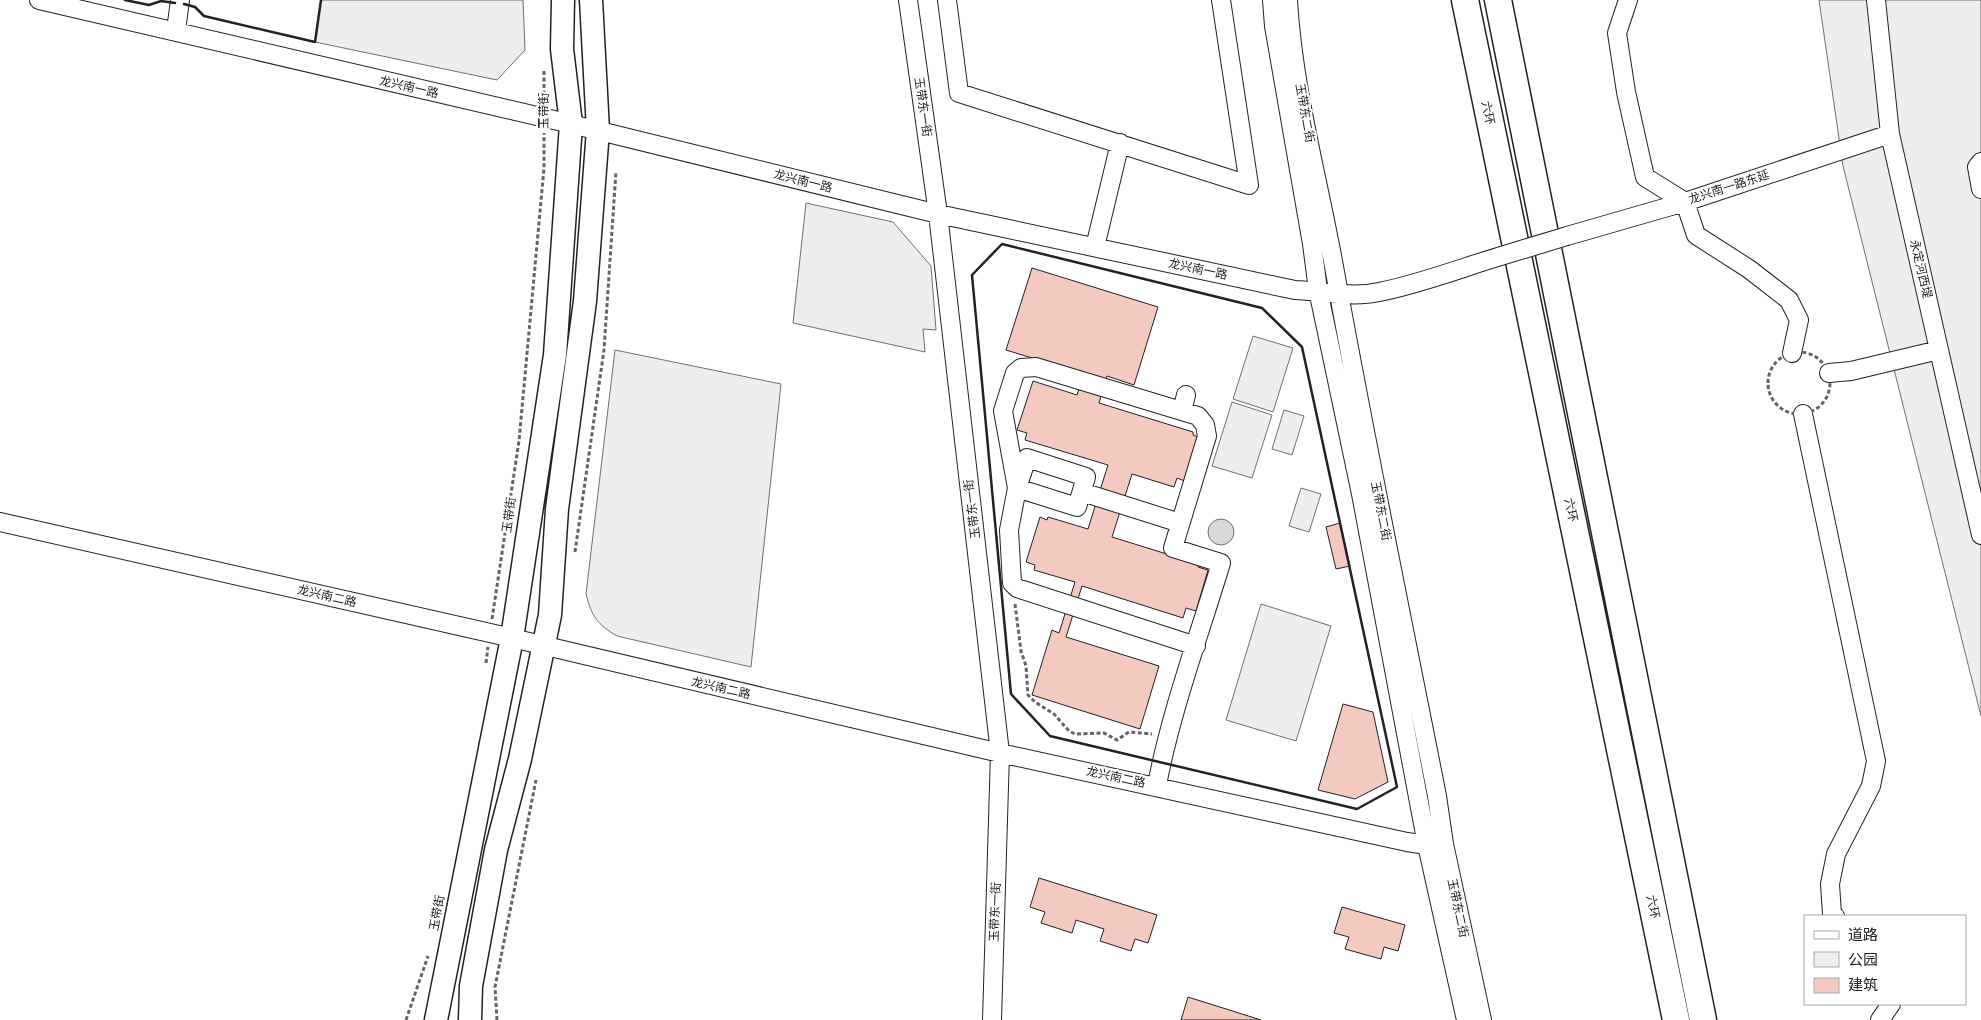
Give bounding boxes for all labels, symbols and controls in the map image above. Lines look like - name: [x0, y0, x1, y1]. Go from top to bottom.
- street label: 龙兴南一路: [378, 72, 440, 101]
- street label: 玉带东一街: [912, 76, 935, 138]
- street label: 玉带东二街: [1293, 82, 1318, 144]
- street label: 玉带街: [536, 93, 551, 129]
- street label: 六环: [1479, 100, 1498, 126]
- street label: 龙兴南一路: [772, 166, 834, 195]
- street label: 龙兴南一路东延: [1687, 166, 1771, 207]
- street label: 永定河西堤: [1907, 238, 1936, 300]
- street label: 龙兴南一路: [1167, 255, 1229, 282]
- street label: 玉带东一街: [960, 478, 983, 540]
- street label: 玉带东二街: [1368, 480, 1395, 542]
- street label: 玉带街: [499, 496, 518, 534]
- street label: 六环: [1562, 497, 1581, 523]
- street label: 龙兴南二路: [296, 581, 358, 610]
- street label: 龙兴南二路: [690, 673, 752, 702]
- street label: 龙兴南二路: [1085, 763, 1147, 790]
- street label: 玉带东二街: [1445, 877, 1472, 939]
- street label: 玉带东一街: [986, 882, 1003, 942]
- street label: 玉带街: [426, 894, 447, 932]
- street label: 六环: [1644, 894, 1663, 920]
- legend: [1804, 915, 1966, 1005]
- text: 道路: [1848, 925, 1878, 944]
- text: 公园: [1848, 950, 1878, 969]
- text: 建筑: [1848, 975, 1878, 994]

